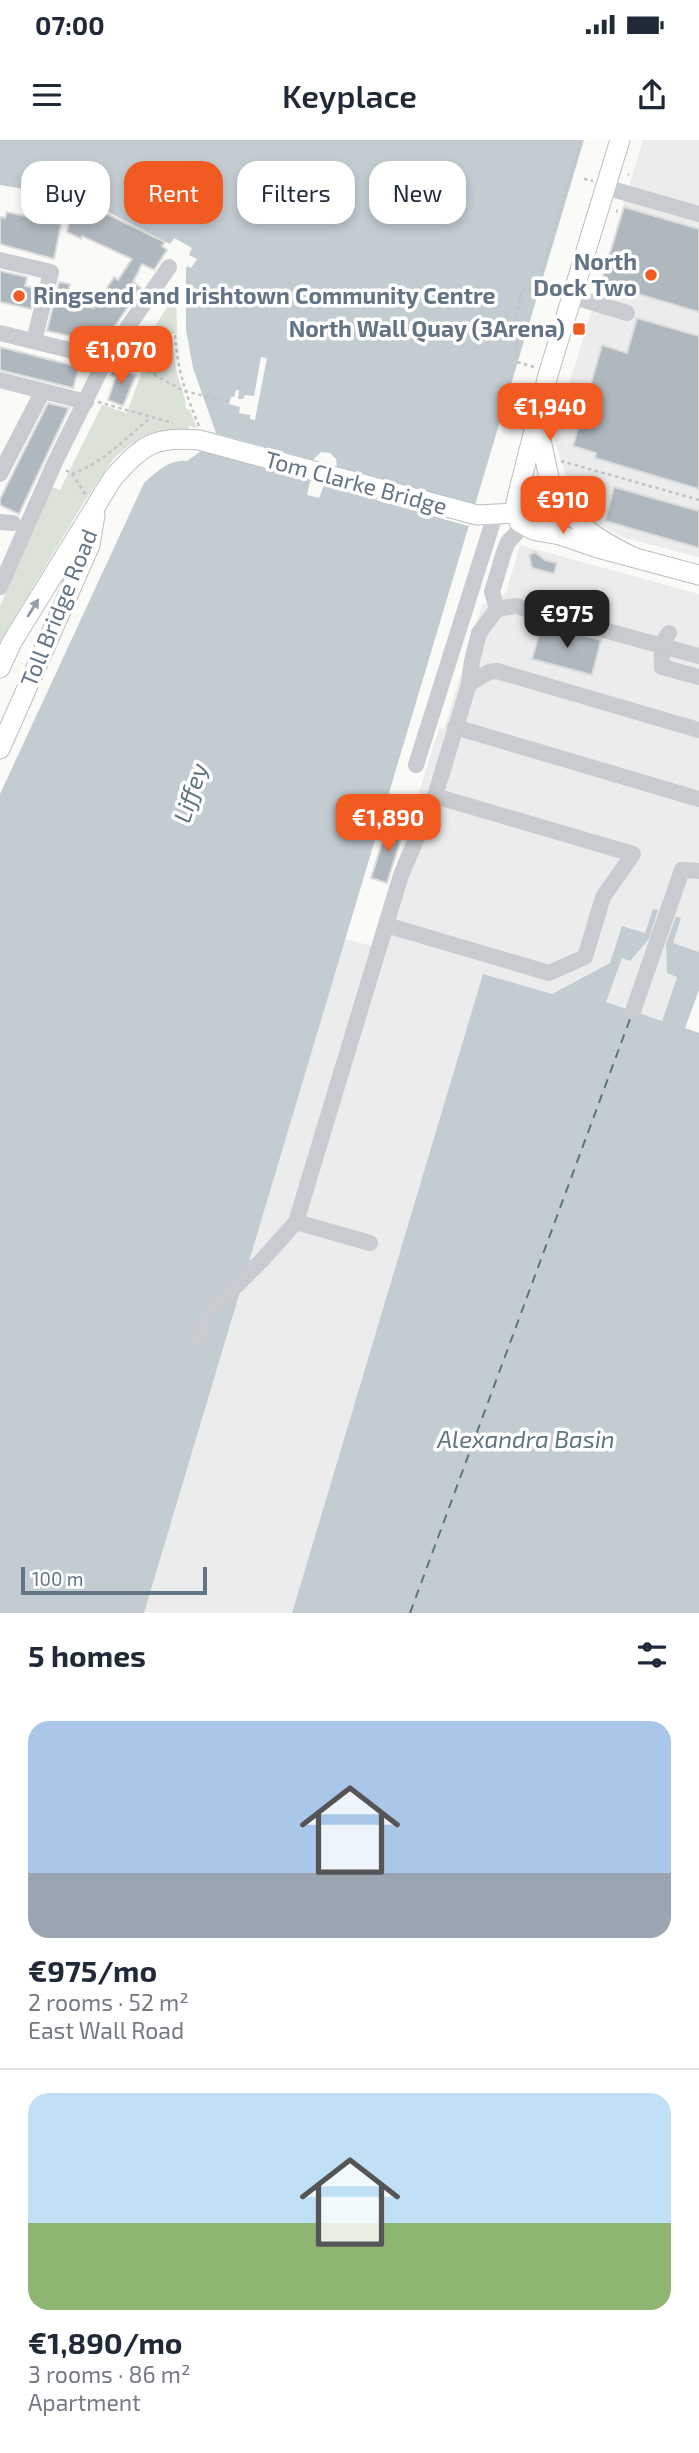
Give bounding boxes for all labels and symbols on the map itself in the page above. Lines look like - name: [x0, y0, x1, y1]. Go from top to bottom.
- place label: North Dock Two: [533, 247, 637, 301]
- marker: North Dock Two: [643, 267, 659, 283]
- place label: Ringsend and Irishtown Community Centre: [33, 281, 496, 309]
- marker: Ringsend and Irishtown Community Centre: [11, 288, 27, 304]
- place label: North Wall Quay (3Arena): [289, 314, 565, 343]
- marker: North Wall Quay (3Arena): [571, 321, 587, 337]
- pin: €1,070: [64, 327, 178, 386]
- pin: €1,940: [493, 384, 607, 443]
- street label: Tom Clarke Bridge: [262, 444, 450, 520]
- pin: €910: [522, 476, 604, 536]
- street label: Toll Bridge Road: [14, 525, 102, 691]
- pin: €975: [526, 590, 608, 650]
- one-way arrow: [26, 599, 39, 618]
- water label: Liffey: [166, 759, 213, 826]
- pin: €1,890: [331, 794, 445, 854]
- water label: Alexandra Basin: [436, 1424, 615, 1453]
- scale bar: [21, 1564, 206, 1596]

